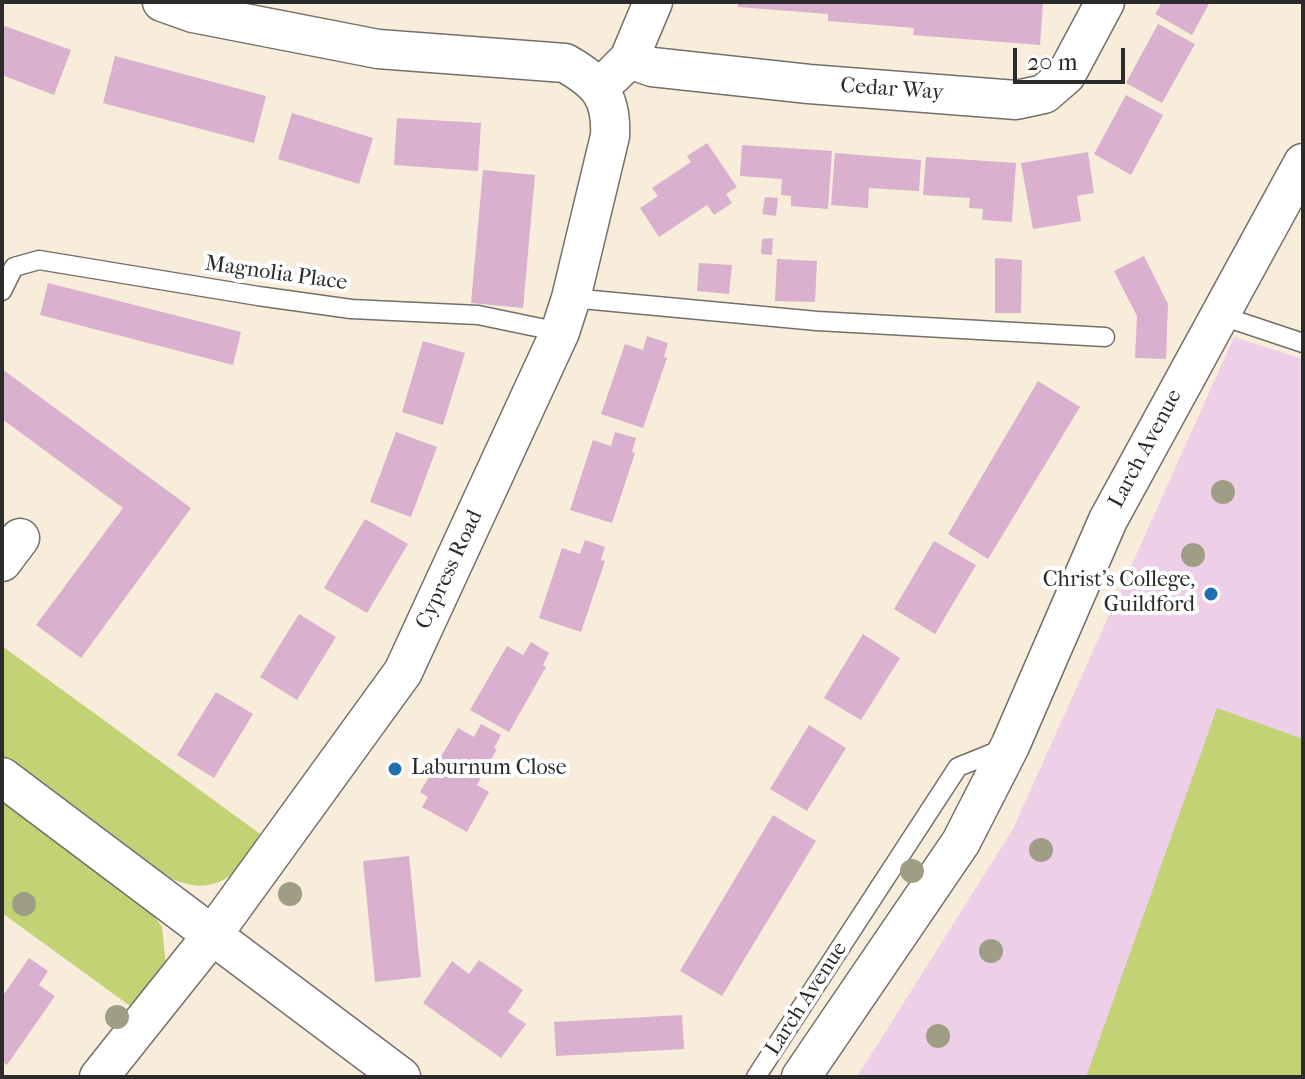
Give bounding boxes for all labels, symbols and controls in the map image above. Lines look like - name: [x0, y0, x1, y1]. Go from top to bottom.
- scale bar: [1017, 32, 1129, 82]
- text: 20 m: [1027, 48, 1078, 76]
- street label: Cedar Way: [839, 73, 945, 107]
- street label: Magnolia Place: [203, 251, 349, 297]
- street label: Larch Avenue: [1104, 385, 1188, 513]
- street label: Cypress Road: [411, 506, 489, 634]
- place label: Christ's College, Guildford: [1043, 568, 1195, 620]
- marker: Christ's College, Guildford: [1202, 585, 1220, 603]
- place label: Laburnum Close: [411, 756, 567, 782]
- marker: Laburnum Close: [386, 760, 404, 778]
- street label: Larch Avenue: [760, 937, 854, 1061]

